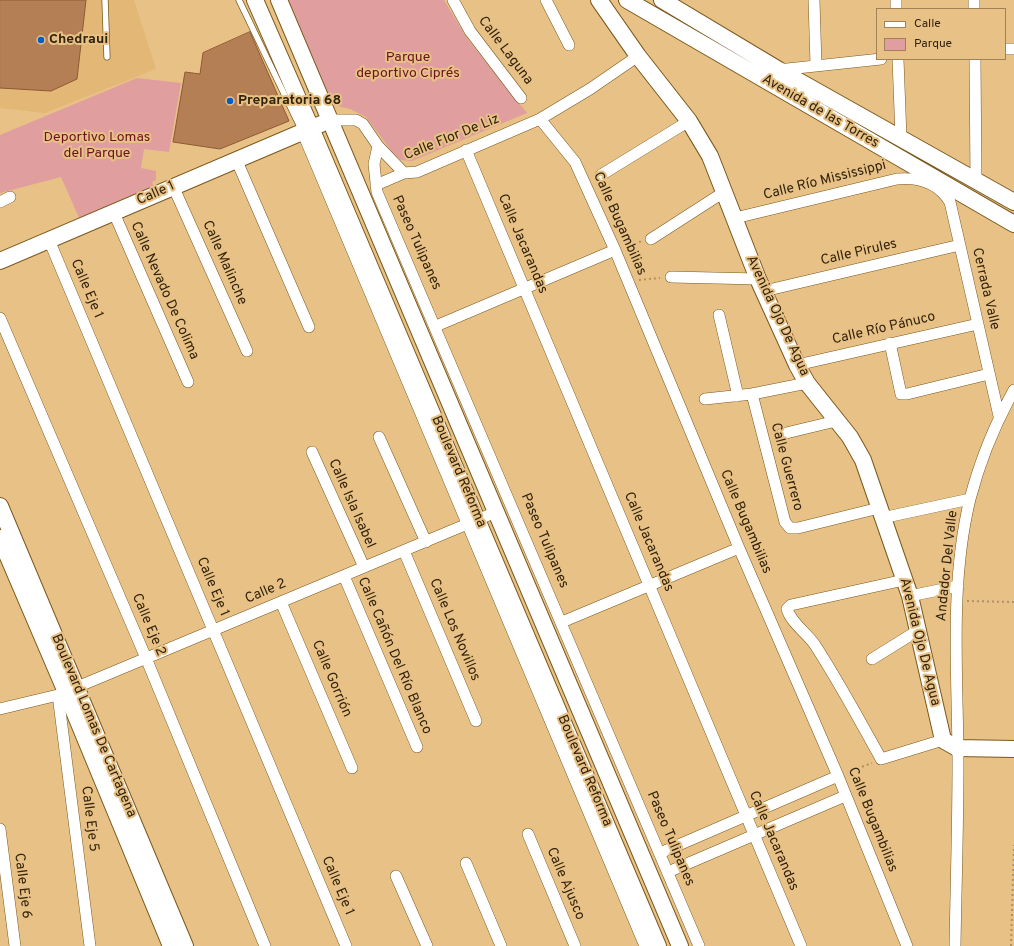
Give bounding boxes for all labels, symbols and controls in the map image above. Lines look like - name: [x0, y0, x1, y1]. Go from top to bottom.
- legend: [876, 8, 1006, 60]
- street label: Calle Laguna: [474, 14, 536, 88]
- text: Calle: [914, 16, 941, 32]
- place label: Chedraui: [49, 32, 108, 48]
- marker: Chedraui: [36, 35, 46, 45]
- text: Parque: [914, 36, 952, 52]
- park label: Parque deportivo Ciprés: [356, 50, 460, 82]
- street label: Avenida de las Torres: [759, 72, 881, 152]
- place label: Preparatoria 68: [238, 93, 341, 109]
- marker: Preparatoria 68: [225, 96, 235, 106]
- street label: Calle Flor De Liz: [402, 111, 502, 165]
- park label: Deportivo Lomas del Parque: [44, 130, 150, 162]
- street label: Calle Río Mississippi: [762, 158, 888, 204]
- street label: Calle Bugambilias: [589, 170, 649, 278]
- street label: Calle 1: [134, 178, 178, 210]
- street label: Calle Jacarandas: [493, 192, 551, 296]
- street label: Paseo Tulipanes: [388, 193, 444, 293]
- street label: Calle Malinche: [198, 218, 250, 308]
- street label: Calle Nevado De Colima: [126, 220, 202, 362]
- street label: Calle Pirules: [819, 236, 899, 270]
- street label: Cerrada Valle: [967, 246, 1003, 332]
- street label: Avenida Ojo De Agua: [742, 253, 812, 379]
- street label: Calle Eje 1: [66, 257, 106, 321]
- street label: Calle Río Pánuco: [831, 309, 937, 349]
- street label: Boulevard Reforma: [427, 414, 489, 530]
- street label: Calle Guerrero: [766, 421, 806, 513]
- street label: Calle Isla Isabel: [324, 457, 378, 551]
- street label: Calle Bugambilias: [715, 467, 775, 577]
- street label: Calle Jacarandas: [619, 490, 677, 594]
- street label: Paseo Tulipanes: [516, 491, 572, 591]
- street label: Andador Del Valle: [934, 510, 962, 622]
- street label: Calle Eje 1: [192, 555, 232, 619]
- street label: Calle Cañón Del Río Blanco: [353, 575, 435, 737]
- street label: Calle 2: [243, 576, 289, 608]
- street label: Calle Los Novillos: [425, 576, 483, 684]
- street label: Avenida Ojo De Agua: [895, 576, 943, 708]
- street label: Calle Eje 2: [127, 591, 169, 659]
- street label: Boulevard Lomas De Cartagena: [47, 632, 139, 820]
- street label: Calle Gorrión: [307, 638, 355, 720]
- street label: Boulevard Reforma: [553, 713, 615, 829]
- street label: Calle Bugambilias: [843, 765, 901, 875]
- street label: Calle Eje 5: [77, 785, 101, 853]
- street label: Paseo Tulipanes: [642, 789, 698, 889]
- street label: Calle Jacarandas: [744, 789, 802, 893]
- street label: Calle Ajusco: [542, 845, 588, 923]
- street label: Calle Eje 6: [10, 852, 34, 920]
- street label: Calle Eje 1: [317, 854, 357, 918]

